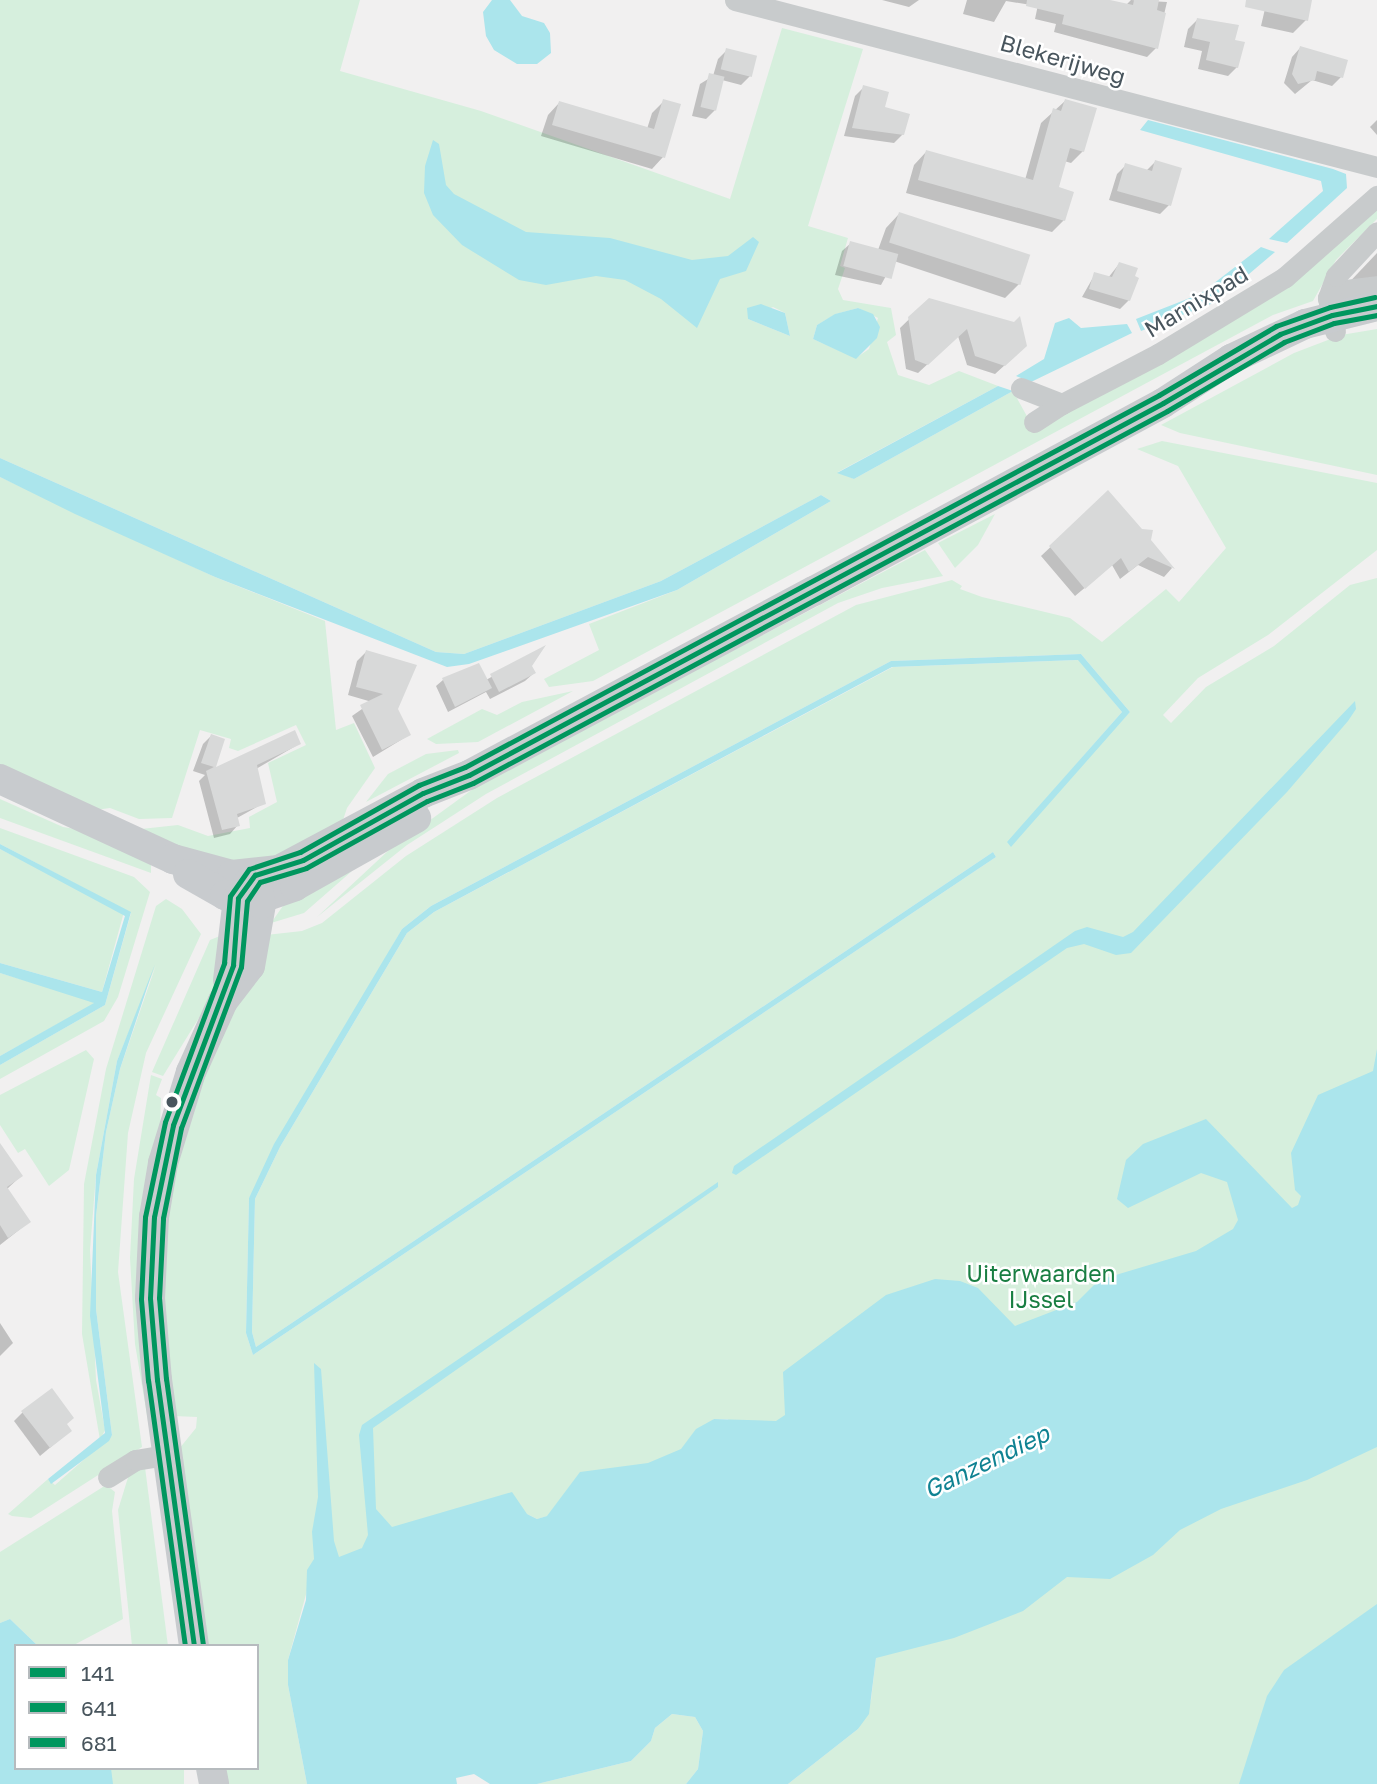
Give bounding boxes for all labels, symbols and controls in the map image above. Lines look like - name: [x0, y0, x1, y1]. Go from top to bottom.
- street label: Blekerijweg: [997, 28, 1129, 90]
- street label: Marnixpad: [1139, 259, 1253, 343]
- unlabelled marker: [165, 1095, 179, 1109]
- park label: Uiterwaarden IJssel: [966, 1259, 1116, 1313]
- water label: Ganzendiep: [919, 1418, 1053, 1504]
- legend: [14, 1644, 259, 1770]
- text: 141: [81, 1660, 114, 1686]
- text: 641: [81, 1695, 117, 1721]
- text: 681: [81, 1730, 117, 1756]

